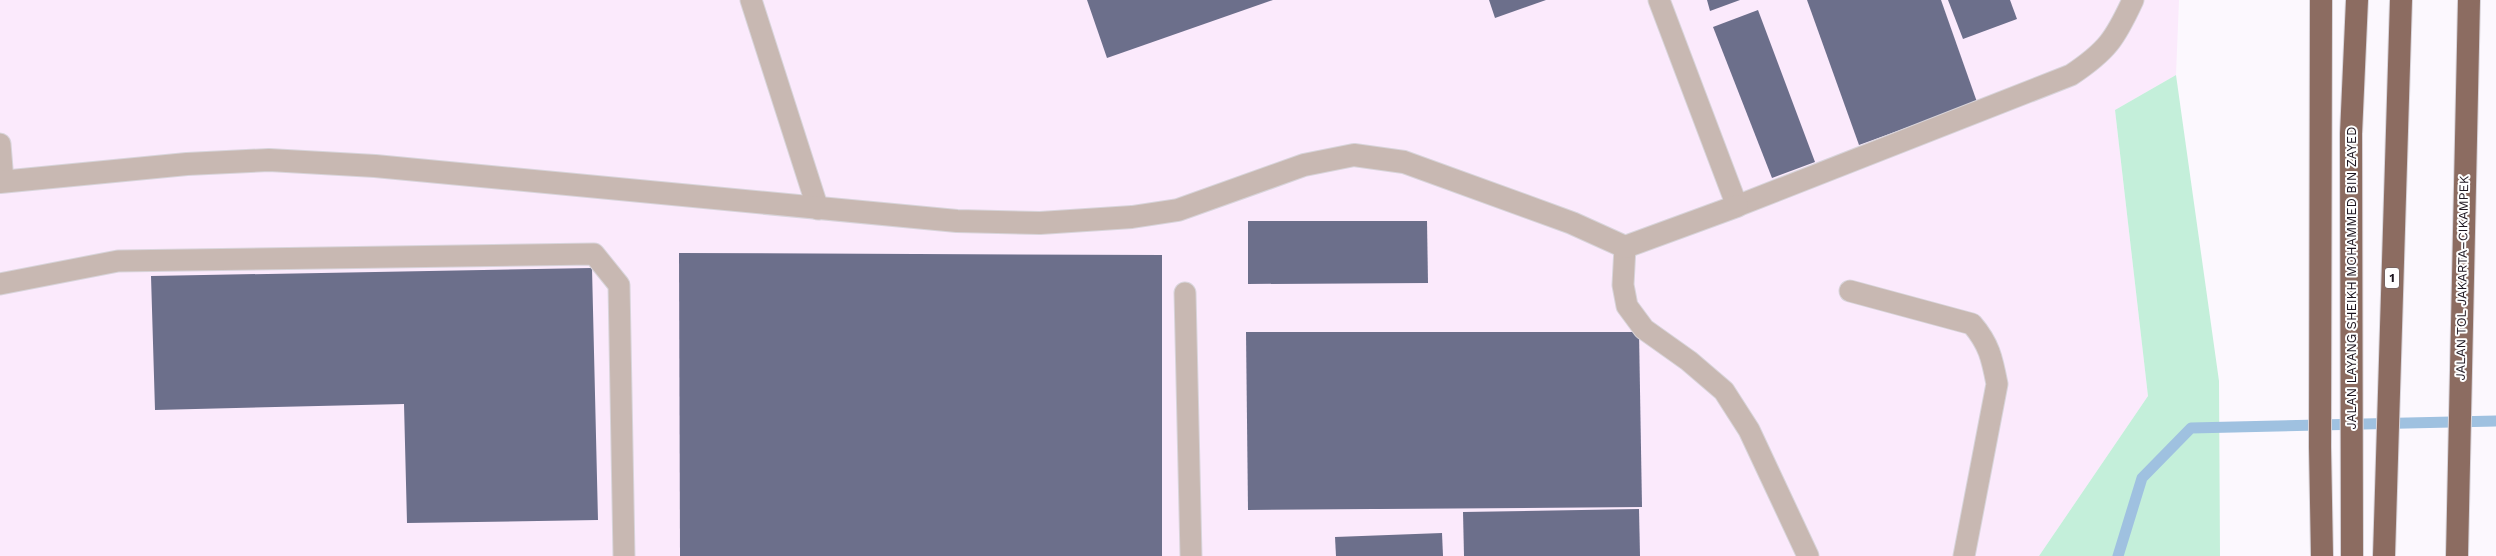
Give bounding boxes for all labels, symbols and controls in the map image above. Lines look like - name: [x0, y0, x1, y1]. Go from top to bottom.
- street label: JALAN LAYANG SHEIKH MOHAMMED BIN ZAYED: [2344, 127, 2359, 429]
- street label: JALAN TOL JAKARTA–CIKAMPEK: [2453, 175, 2471, 381]
- road number: 1: [2385, 268, 2399, 288]

